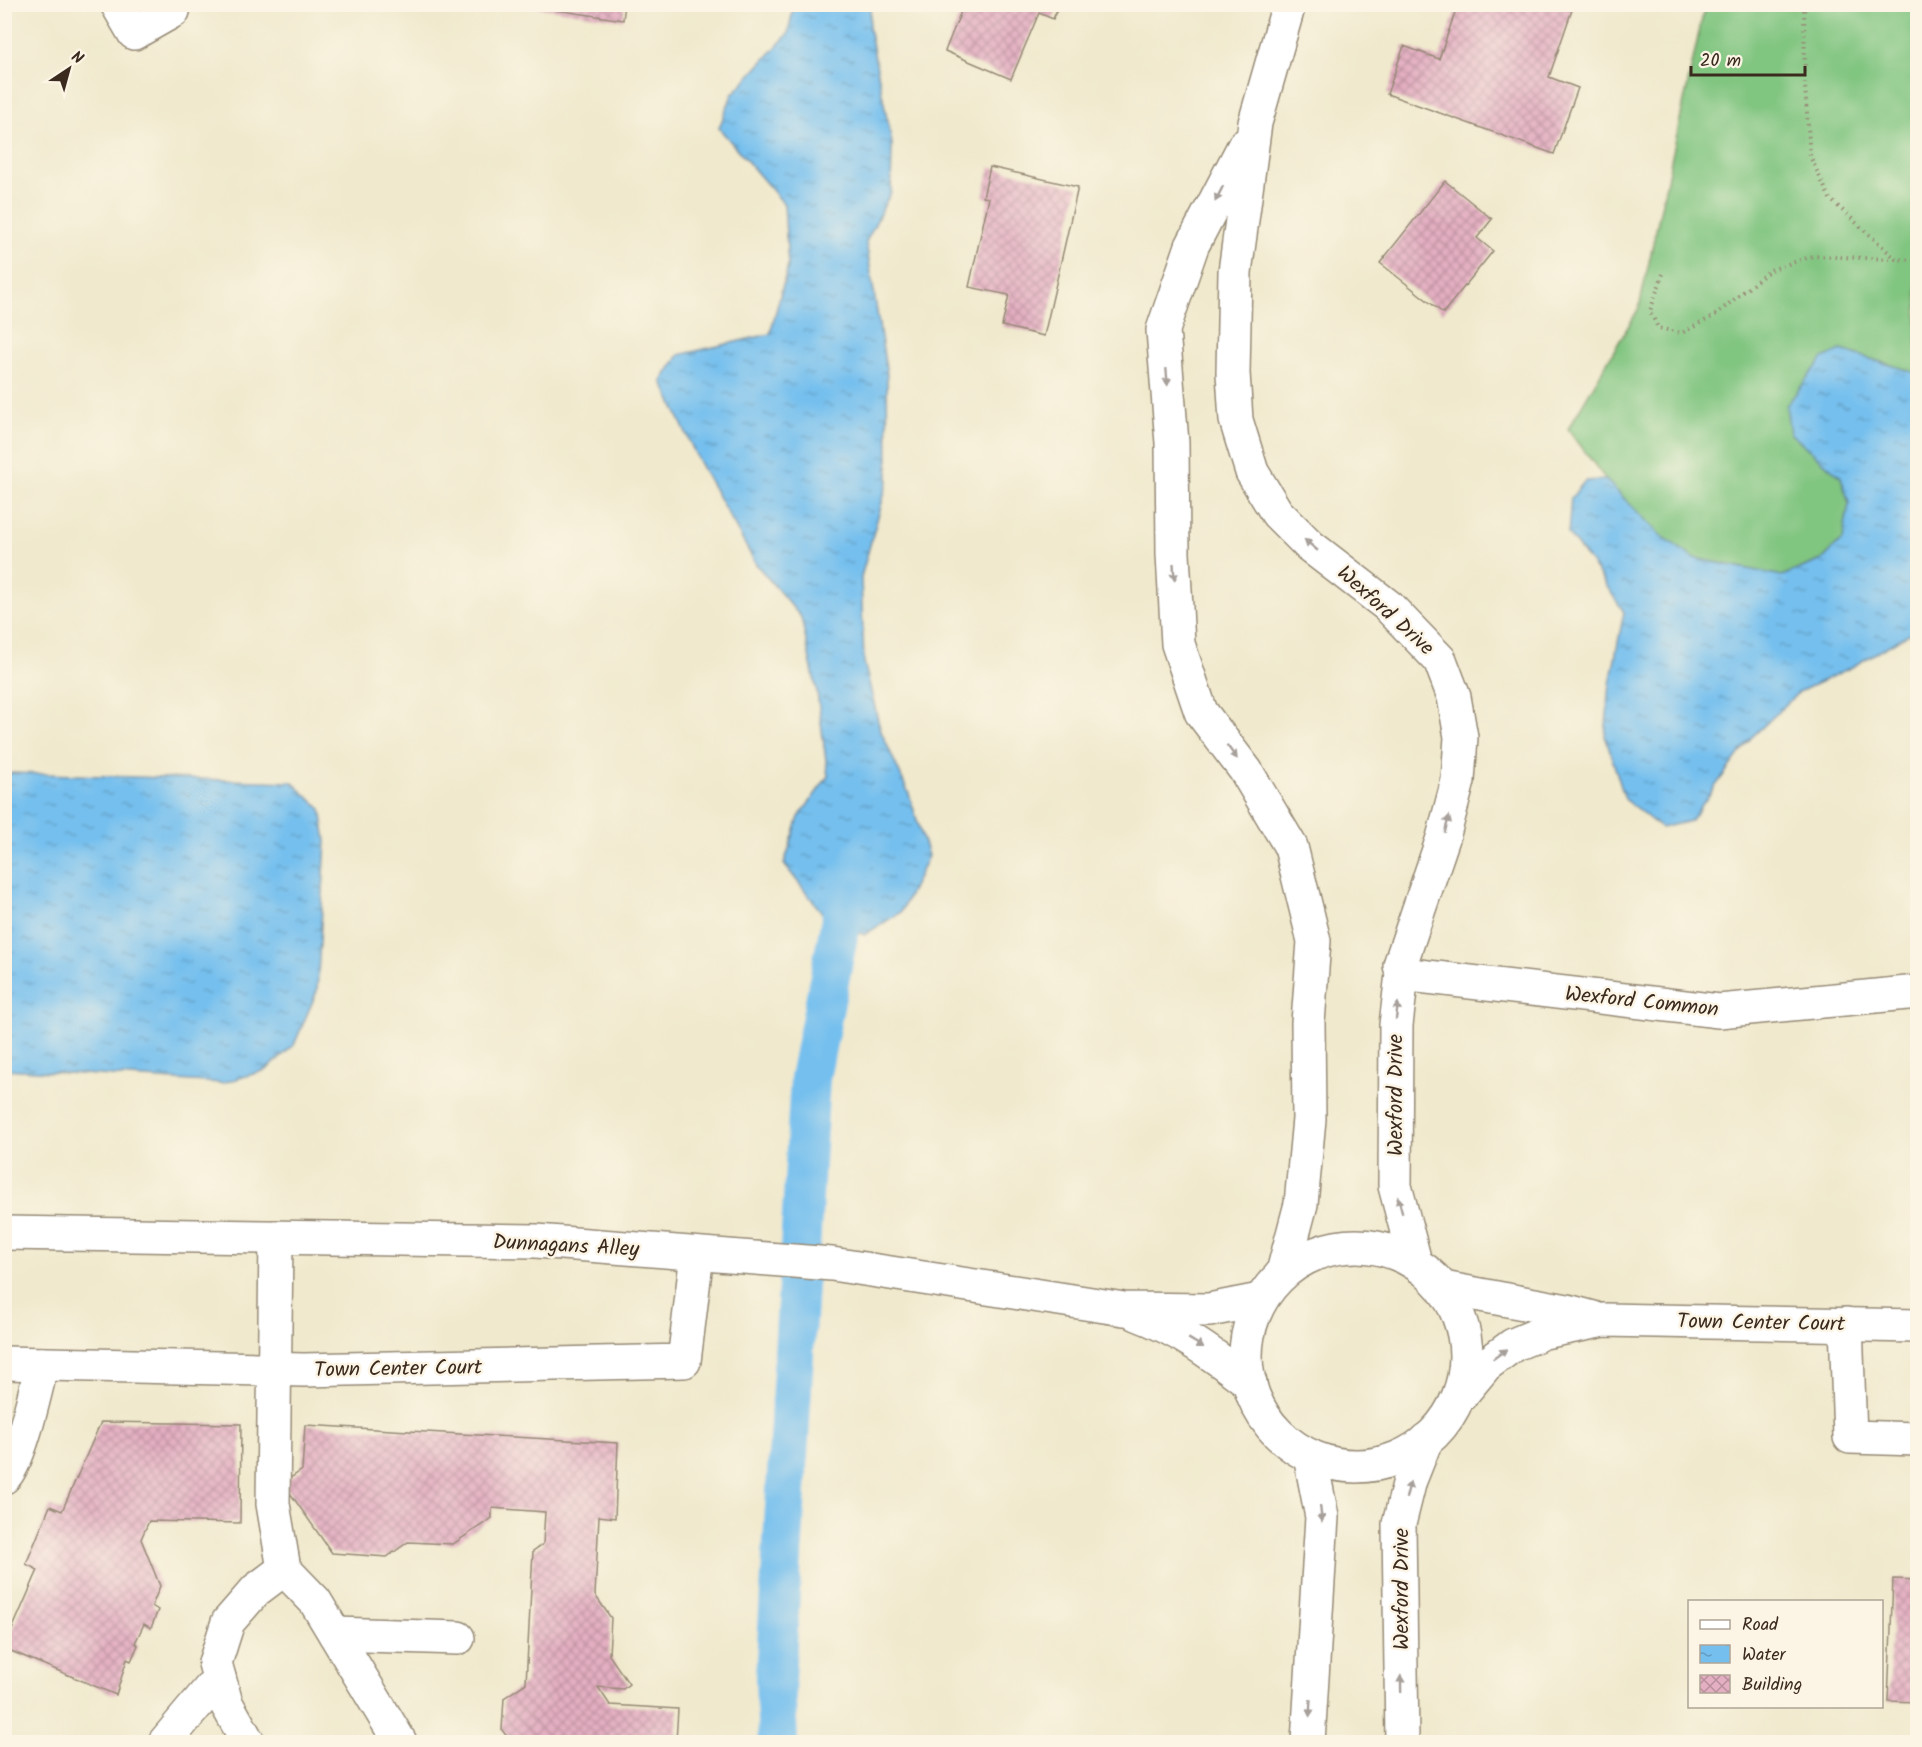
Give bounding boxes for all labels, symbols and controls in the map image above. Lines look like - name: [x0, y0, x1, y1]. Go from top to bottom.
- north arrow: [39, 39, 99, 99]
- scale bar: [1691, 39, 1805, 77]
- text: N: [65, 45, 88, 71]
- text: 20 m: [1700, 47, 1741, 76]
- one-way arrow: [1214, 186, 1224, 203]
- one-way arrow: [1162, 368, 1172, 387]
- one-way arrow: [1303, 539, 1319, 552]
- street label: Wexford Drive: [1329, 558, 1442, 665]
- one-way arrow: [1169, 562, 1178, 581]
- one-way arrow: [1225, 745, 1237, 760]
- one-way arrow: [1442, 815, 1452, 833]
- street label: Wexford Common: [1563, 978, 1720, 1027]
- one-way arrow: [1393, 1001, 1402, 1020]
- street label: Wexford Drive: [1380, 1033, 1413, 1156]
- one-way arrow: [1395, 1196, 1404, 1214]
- street label: Dunnagans Alley: [492, 1226, 640, 1267]
- street label: Town Center Court: [1677, 1306, 1846, 1341]
- one-way arrow: [1188, 1337, 1204, 1348]
- one-way arrow: [1492, 1349, 1507, 1361]
- street label: Town Center Court: [314, 1352, 483, 1387]
- one-way arrow: [1403, 1481, 1413, 1499]
- one-way arrow: [1316, 1504, 1326, 1523]
- street label: Wexford Drive: [1386, 1527, 1419, 1650]
- legend: [1688, 1600, 1883, 1708]
- text: Road: [1742, 1611, 1779, 1640]
- text: Water: [1742, 1641, 1787, 1670]
- text: Building: [1742, 1671, 1802, 1700]
- one-way arrow: [1396, 1675, 1406, 1694]
- one-way arrow: [1305, 1699, 1315, 1718]

